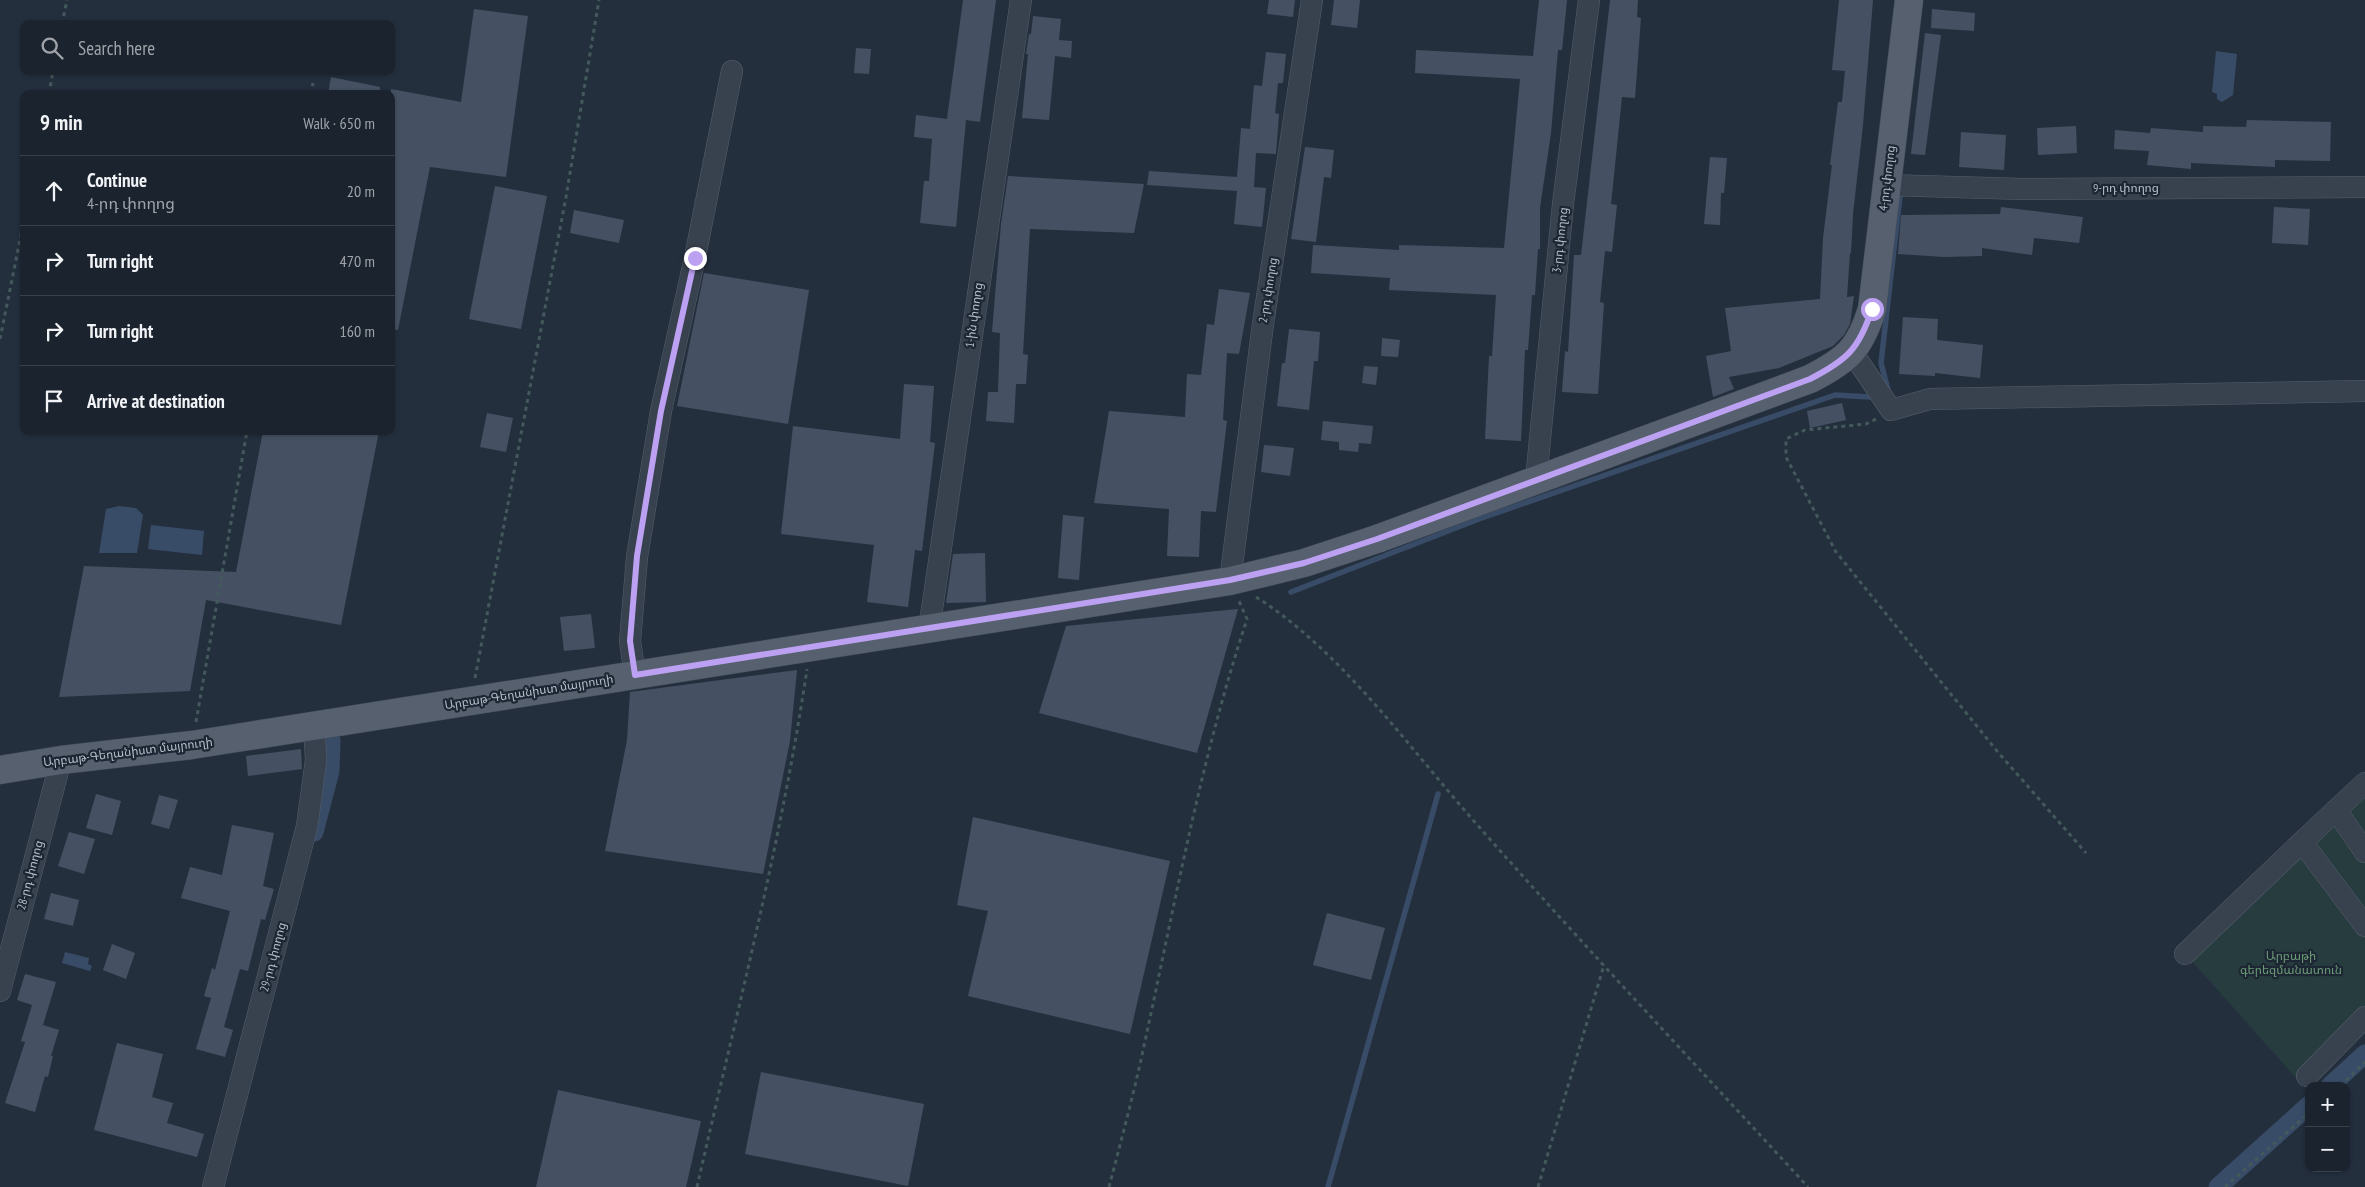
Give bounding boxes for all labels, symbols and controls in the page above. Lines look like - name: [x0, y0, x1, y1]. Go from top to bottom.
- search box: [20, 20, 395, 75]
- icon: search: [38, 34, 66, 62]
- text: Search here: [78, 36, 155, 60]
- text: 9 min: [40, 109, 82, 136]
- text: Walk · 650 m: [303, 113, 375, 133]
- street label: 4-րդ փողոց: [1875, 144, 1898, 212]
- text: Continue: [87, 168, 147, 192]
- icon: ahead: [40, 177, 68, 205]
- street label: 9-րդ փողոց: [2093, 180, 2159, 195]
- text: 20 m: [347, 181, 375, 201]
- text: 4-րդ փողոց: [87, 193, 175, 213]
- street label: 3-րդ փողոց: [1549, 206, 1570, 273]
- icon: right: [40, 247, 68, 275]
- route end: [684, 247, 707, 270]
- text: Turn right: [87, 249, 153, 273]
- text: 470 m: [340, 251, 375, 271]
- street label: 2-րդ փողոց: [1255, 256, 1280, 324]
- street label: 1-ին փողոց: [962, 282, 985, 348]
- route start: [1861, 298, 1884, 321]
- icon: right: [40, 317, 68, 345]
- text: Turn right: [87, 319, 153, 343]
- text: 160 m: [340, 321, 375, 341]
- icon: arrive: [40, 387, 68, 415]
- text: Arrive at destination: [87, 389, 225, 413]
- street label: Արբաթ-Գեղանիստ մայրուղի: [443, 671, 614, 712]
- street label: Արբաթ-Գեղանիստ մայրուղի: [42, 734, 214, 769]
- street label: 28-րդ փողոց: [13, 839, 46, 911]
- street label: 29-րդ փողոց: [256, 921, 289, 993]
- park label: Արբաթի գերեզմանատուն: [2240, 948, 2342, 977]
- map controls: [2305, 1082, 2350, 1172]
- button: +: [2305, 1082, 2350, 1127]
- button: −: [2305, 1127, 2350, 1172]

